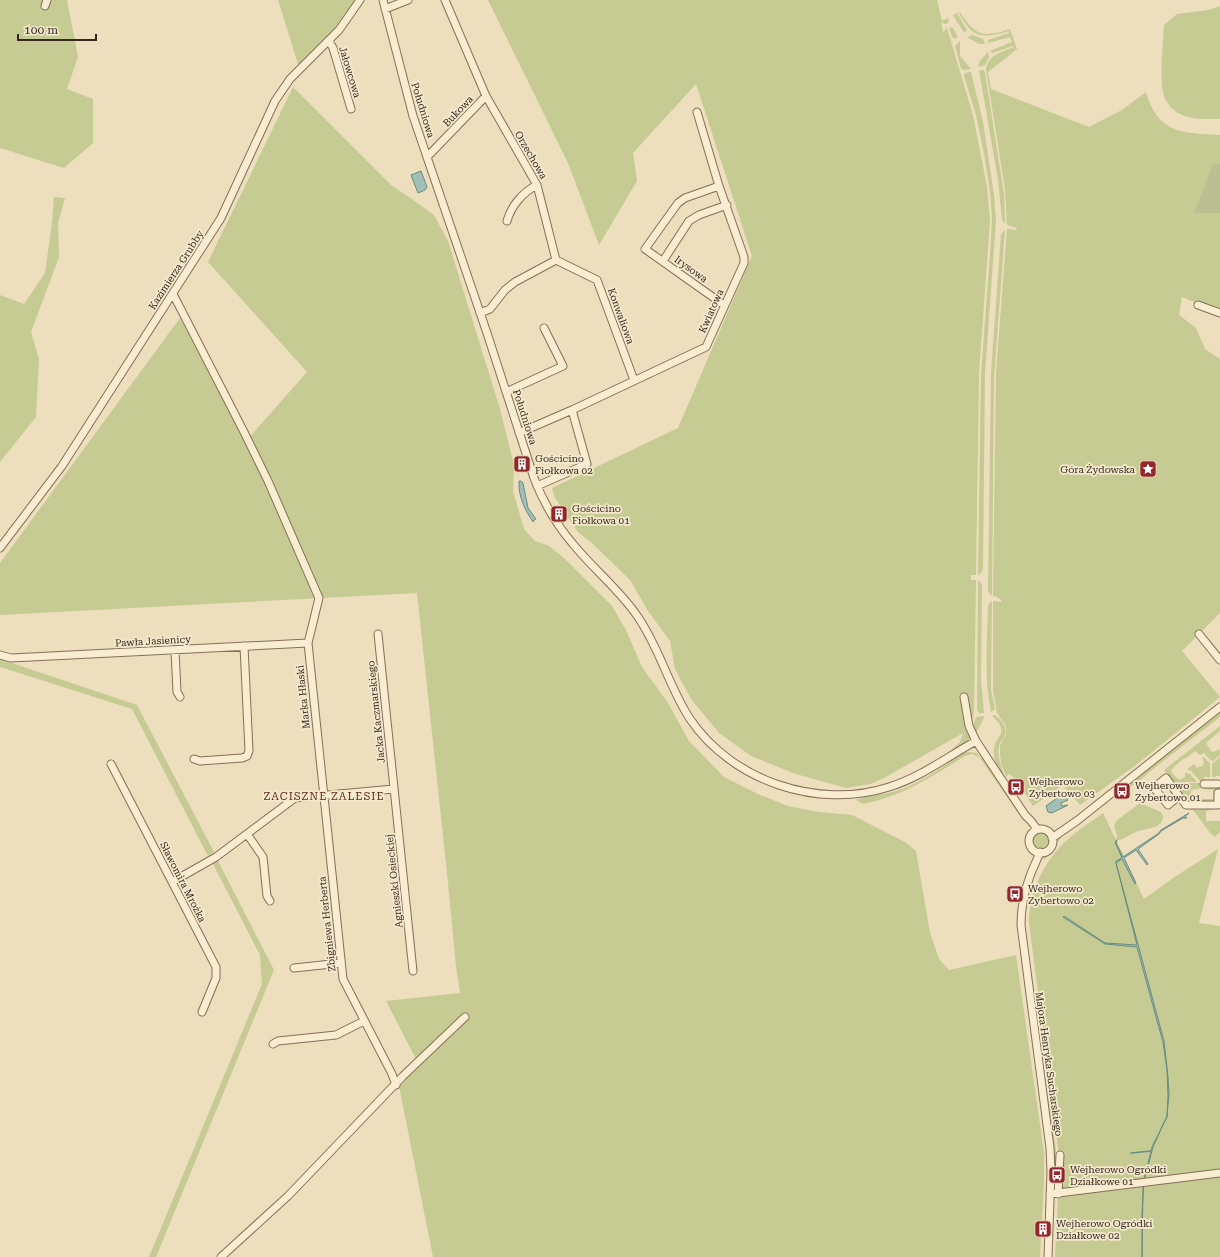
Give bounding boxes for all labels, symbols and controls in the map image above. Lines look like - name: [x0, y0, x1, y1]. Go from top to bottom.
- scale bar: [18, 16, 96, 42]
- text: 100 m: [24, 23, 58, 37]
- street label: Jałowcowa: [337, 45, 363, 100]
- street label: Południowa: [409, 81, 437, 140]
- street label: Bukowa: [441, 93, 476, 129]
- street label: Orzechowa: [513, 129, 550, 182]
- street label: Kazimierza Grubby: [146, 228, 206, 311]
- street label: Irysowa: [672, 253, 710, 285]
- street label: Konwaliowa: [606, 286, 636, 346]
- street label: Kwiatowa: [696, 287, 726, 335]
- street label: Południowa: [511, 388, 539, 446]
- place label: Gościcino Fiołkowa 02: [535, 453, 593, 476]
- building icon: Gościcino Fiołkowa 02: [512, 454, 532, 474]
- place icon: Góra Żydowska: [1138, 459, 1158, 479]
- place label: Góra Żydowska: [1060, 464, 1136, 475]
- place label: Gościcino Fiołkowa 01: [572, 503, 630, 526]
- building icon: Gościcino Fiołkowa 01: [549, 504, 569, 524]
- street label: Pawła Jasienicy: [115, 634, 191, 648]
- street label: Jacka Kaczmarskiego: [365, 660, 387, 764]
- street label: Marka Hłaski: [294, 665, 312, 729]
- place label: Wejherowo Zybertowo 03: [1029, 776, 1095, 799]
- bus stop icon: Wejherowo Zybertowo 03: [1006, 777, 1026, 797]
- place label: Wejherowo Zybertowo 01: [1135, 780, 1201, 803]
- bus stop icon: Wejherowo Zybertowo 01: [1112, 781, 1132, 801]
- district label: ZACISZNE ZALESIE: [264, 790, 384, 803]
- street label: Agnieszki Osieckiej: [384, 834, 404, 928]
- street label: Sławomira Mrożka: [158, 840, 208, 925]
- street label: Zbigniewa Herberta: [316, 875, 337, 972]
- place label: Wejherowo Zybertowo 02: [1028, 883, 1094, 906]
- bus stop icon: Wejherowo Zybertowo 02: [1005, 884, 1025, 904]
- street label: Majora Henryka Sucharskiego: [1033, 991, 1065, 1137]
- place label: Wejherowo Ogródki Działkowe 01: [1070, 1164, 1167, 1187]
- bus stop icon: Wejherowo Ogródki Działkowe 01: [1047, 1165, 1067, 1185]
- place label: Wejherowo Ogródki Działkowe 02: [1056, 1218, 1153, 1241]
- building icon: Wejherowo Ogródki Działkowe 02: [1033, 1219, 1053, 1239]

